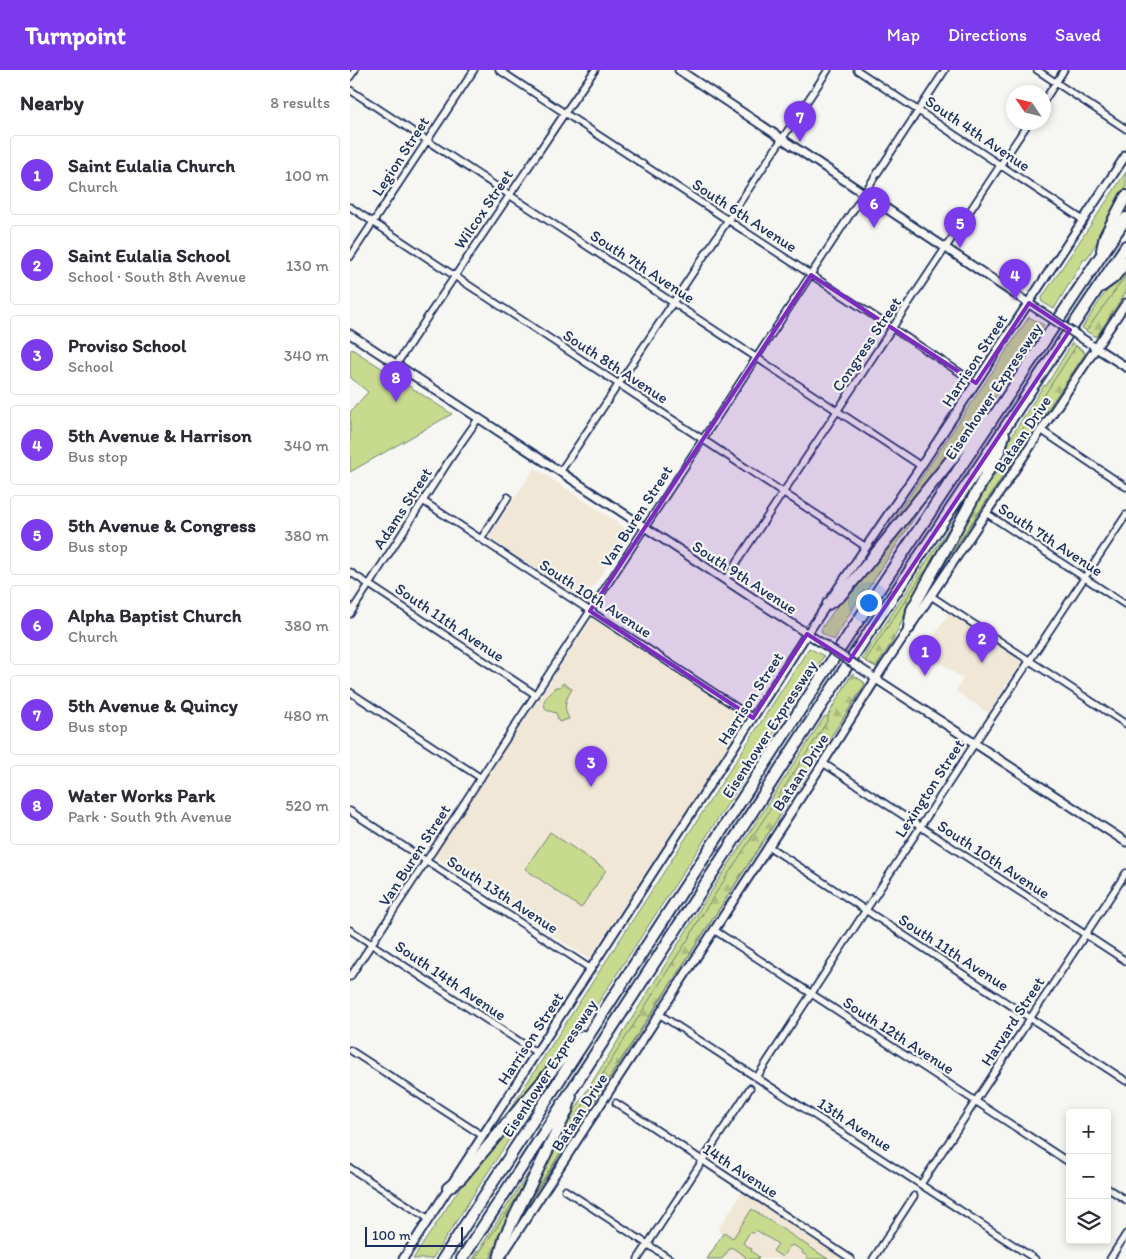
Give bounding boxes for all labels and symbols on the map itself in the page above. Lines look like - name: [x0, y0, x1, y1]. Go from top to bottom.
- north arrow: [1006, 85, 1051, 130]
- street label: South 4th Avenue: [922, 91, 1034, 176]
- pin: 7: [784, 101, 816, 142]
- street label: Legion Street: [368, 113, 433, 200]
- street label: Wilcox Street: [450, 166, 517, 253]
- street label: South 6th Avenue: [689, 174, 801, 257]
- pin: 6: [858, 187, 890, 228]
- pin: 5: [944, 207, 976, 248]
- street label: South 7th Avenue: [587, 226, 699, 307]
- pin: 4: [999, 259, 1031, 300]
- street label: Congress Street: [828, 293, 905, 395]
- street label: Harrison Street: [937, 310, 1011, 410]
- street label: Eisenhower Expressway: [941, 319, 1046, 463]
- street label: South 8th Avenue: [560, 325, 672, 408]
- pin: 8: [380, 361, 412, 402]
- street label: Bataan Drive: [990, 392, 1055, 476]
- street label: Van Buren Street: [597, 462, 676, 571]
- street label: Adams Street: [369, 464, 436, 553]
- street label: South 7th Avenue: [995, 499, 1107, 580]
- street label: South 9th Avenue: [689, 536, 801, 619]
- street label: South 10th Avenue: [536, 555, 656, 642]
- street label: South 11th Avenue: [392, 579, 508, 666]
- your location: [856, 590, 882, 616]
- pin: 2: [966, 622, 998, 663]
- pin: 1: [909, 635, 941, 676]
- street label: Harrison Street: [713, 648, 787, 748]
- street label: Eisenhower Expressway: [718, 656, 821, 802]
- street label: Bataan Drive: [768, 730, 833, 815]
- street label: Lexington Street: [891, 736, 968, 841]
- pin: 3: [575, 746, 607, 787]
- street label: Van Buren Street: [375, 801, 454, 910]
- street label: South 10th Avenue: [934, 816, 1054, 903]
- street label: South 13th Avenue: [444, 851, 562, 938]
- street label: South 11th Avenue: [895, 910, 1013, 995]
- street label: South 14th Avenue: [392, 936, 510, 1025]
- street label: Harvard Street: [977, 973, 1048, 1069]
- street label: Harrison Street: [493, 988, 567, 1088]
- street label: South 12th Avenue: [840, 992, 958, 1079]
- street label: Eisenhower Expressway: [498, 995, 601, 1141]
- street label: Bataan Drive: [547, 1070, 612, 1155]
- street label: 13th Avenue: [814, 1093, 896, 1156]
- street label: 14th Avenue: [700, 1139, 782, 1202]
- scale bar: [365, 1224, 462, 1247]

